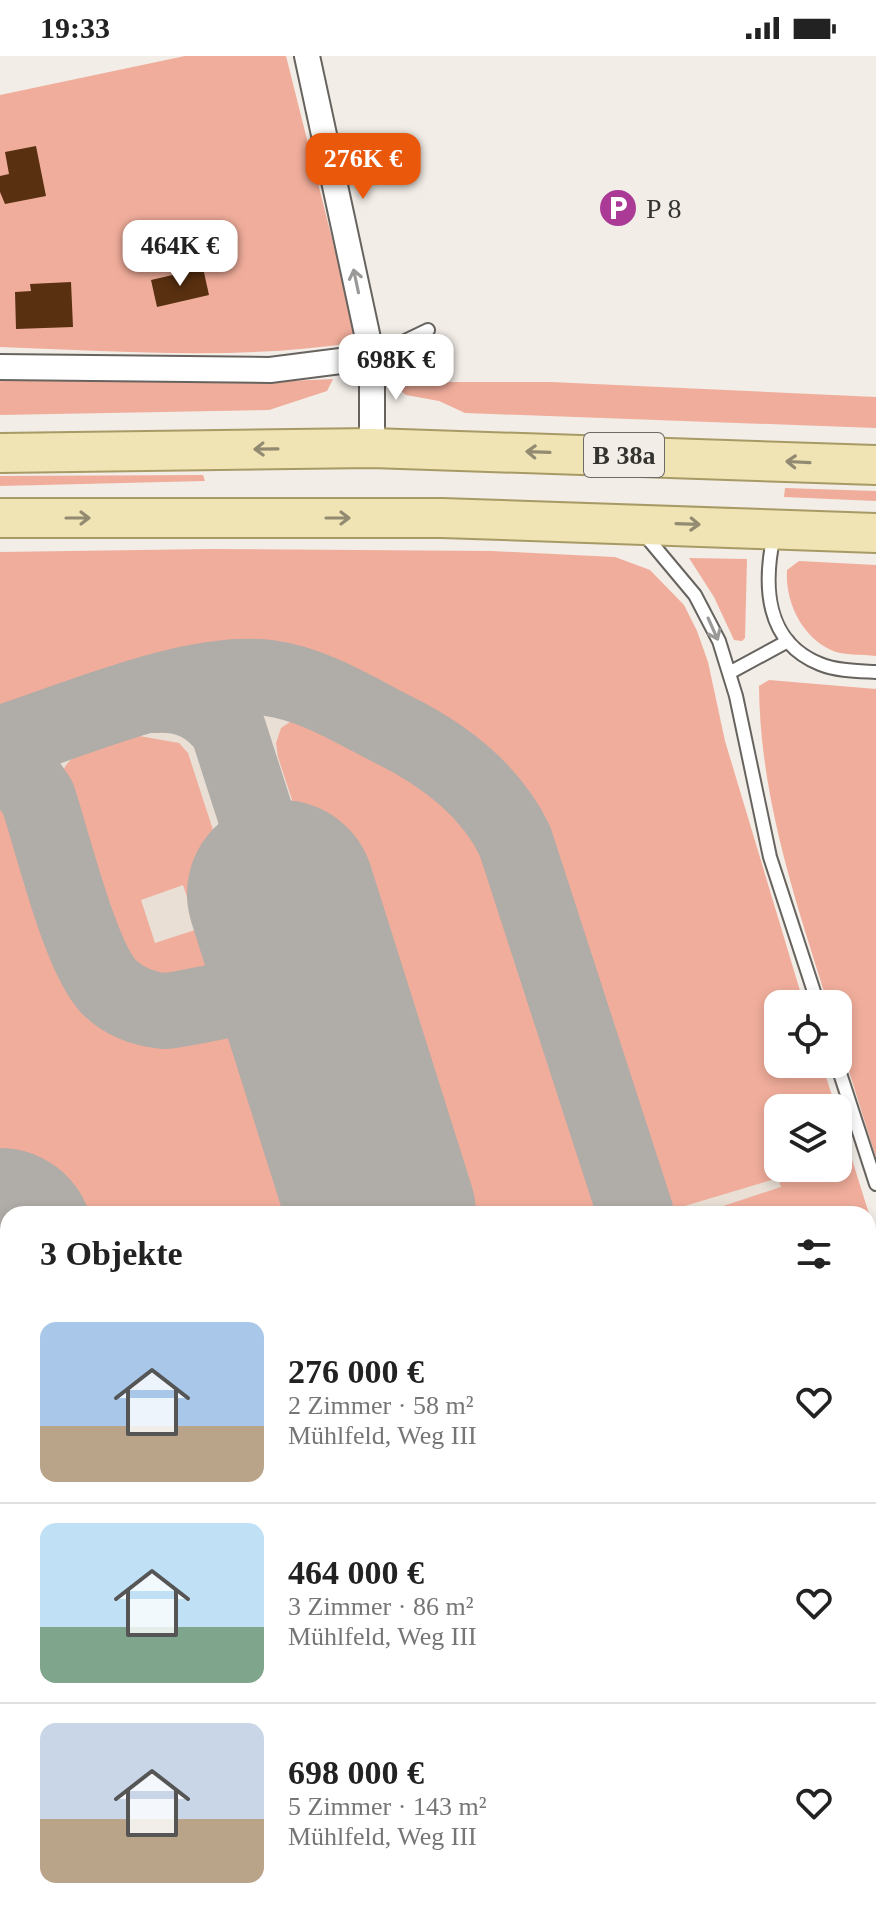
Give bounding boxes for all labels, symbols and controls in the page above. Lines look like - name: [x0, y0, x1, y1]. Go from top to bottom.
- text: 19:33: [40, 11, 110, 44]
- pin: 276K €: [298, 133, 428, 201]
- text: 276K €: [324, 144, 402, 173]
- parking icon: P 8: [597, 187, 639, 229]
- place label: P 8: [646, 193, 682, 224]
- pin: 464K €: [115, 220, 245, 288]
- text: 464K €: [141, 231, 219, 260]
- one-way arrow: [348, 268, 363, 294]
- pin: 698K €: [331, 334, 461, 402]
- text: 698K €: [357, 345, 435, 374]
- road number: B 38a: [584, 433, 664, 477]
- one-way arrow: [253, 441, 280, 457]
- one-way arrow: [525, 445, 552, 460]
- one-way arrow: [785, 454, 812, 469]
- one-way arrow: [64, 510, 91, 526]
- one-way arrow: [324, 510, 351, 526]
- one-way arrow: [674, 517, 701, 532]
- one-way arrow: [706, 616, 721, 640]
- map controls: [764, 990, 852, 1182]
- button: locate: [764, 990, 852, 1078]
- button: layers: [764, 1094, 852, 1182]
- icon: filters: [792, 1232, 836, 1276]
- text: 3 Objekte: [40, 1235, 183, 1272]
- text: 276 000 €: [288, 1353, 424, 1390]
- icon: home: [104, 1354, 200, 1450]
- icon: heart: [792, 1380, 836, 1424]
- text: 2 Zimmer · 58 m²: [288, 1391, 473, 1420]
- text: Mühlfeld, Weg III: [288, 1421, 477, 1450]
- text: 464 000 €: [288, 1554, 424, 1591]
- icon: home: [104, 1555, 200, 1651]
- icon: heart: [792, 1581, 836, 1625]
- text: 3 Zimmer · 86 m²: [288, 1592, 473, 1621]
- text: Mühlfeld, Weg III: [288, 1622, 477, 1651]
- text: 698 000 €: [288, 1754, 424, 1791]
- icon: home: [104, 1755, 200, 1851]
- icon: heart: [792, 1781, 836, 1825]
- text: 5 Zimmer · 143 m²: [288, 1792, 486, 1821]
- text: Mühlfeld, Weg III: [288, 1822, 477, 1851]

